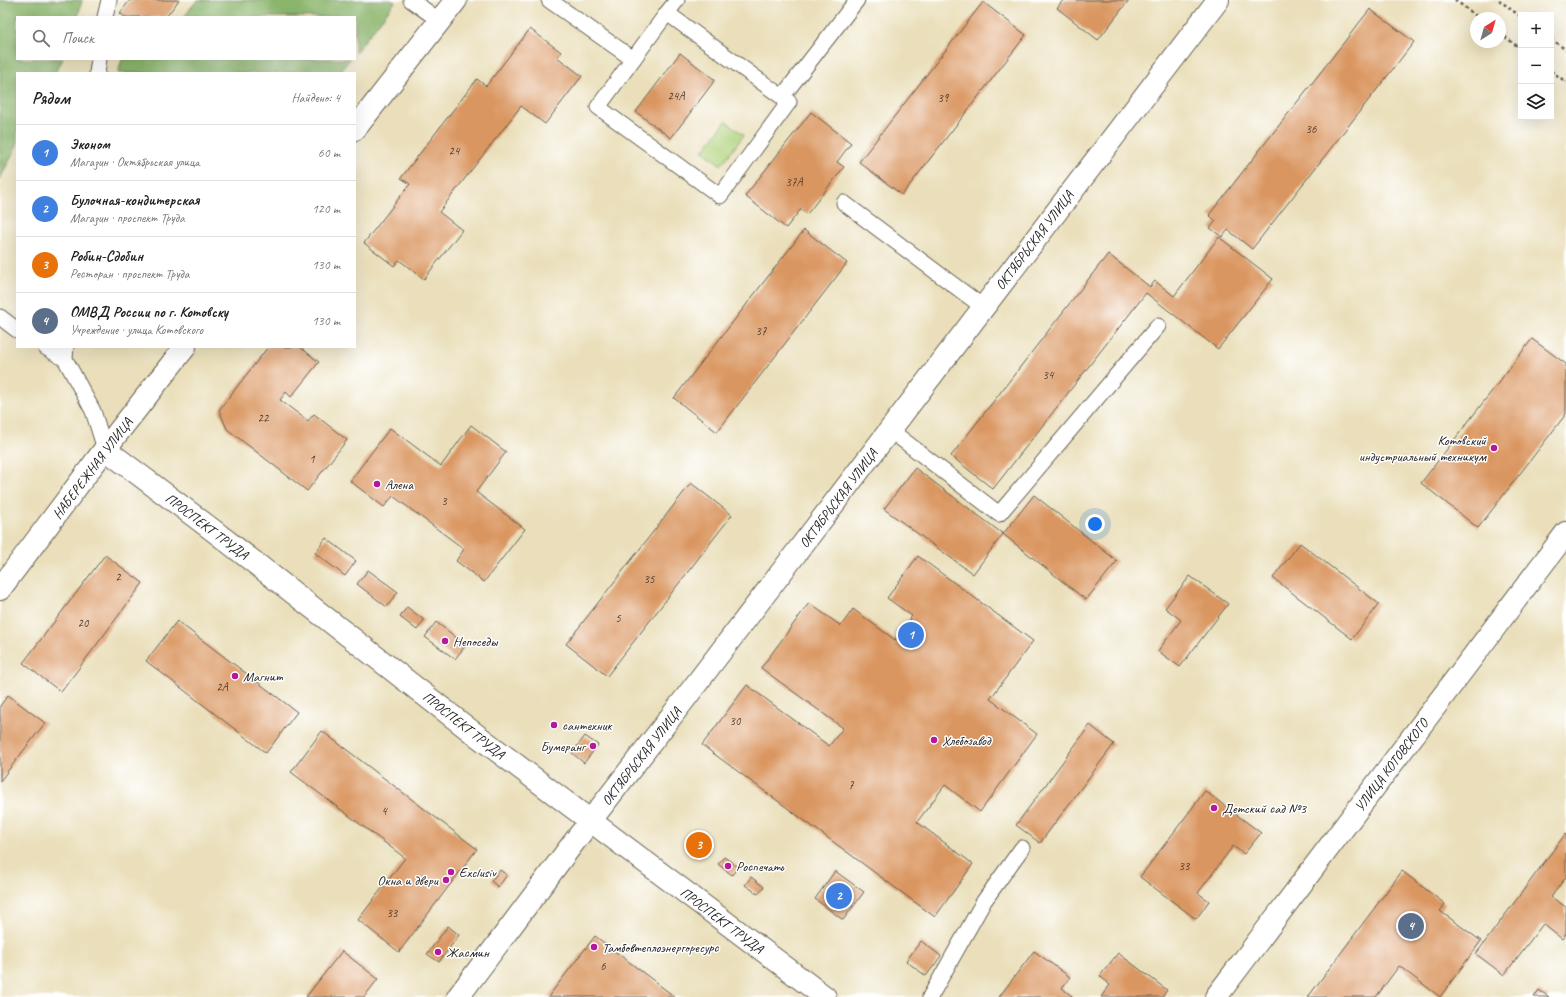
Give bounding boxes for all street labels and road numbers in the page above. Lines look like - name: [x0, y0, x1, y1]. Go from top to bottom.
- street label: ОКТЯБРЬСКАЯ УЛИЦА: [992, 187, 1078, 293]
- street label: НАБЕРЕЖНАЯ УЛИЦА: [49, 414, 137, 522]
- street label: ОКТЯБРЬСКАЯ УЛИЦА: [796, 445, 882, 551]
- street label: ПРОСПЕКТ ТРУДА: [162, 490, 252, 564]
- street label: ПРОСПЕКТ ТРУДА: [419, 688, 509, 763]
- street label: ОКТЯБРЬСКАЯ УЛИЦА: [598, 703, 685, 809]
- street label: УЛИЦА КОТОВСКОГО: [1351, 714, 1433, 815]
- street label: ПРОСПЕКТ ТРУДА: [677, 884, 767, 958]

